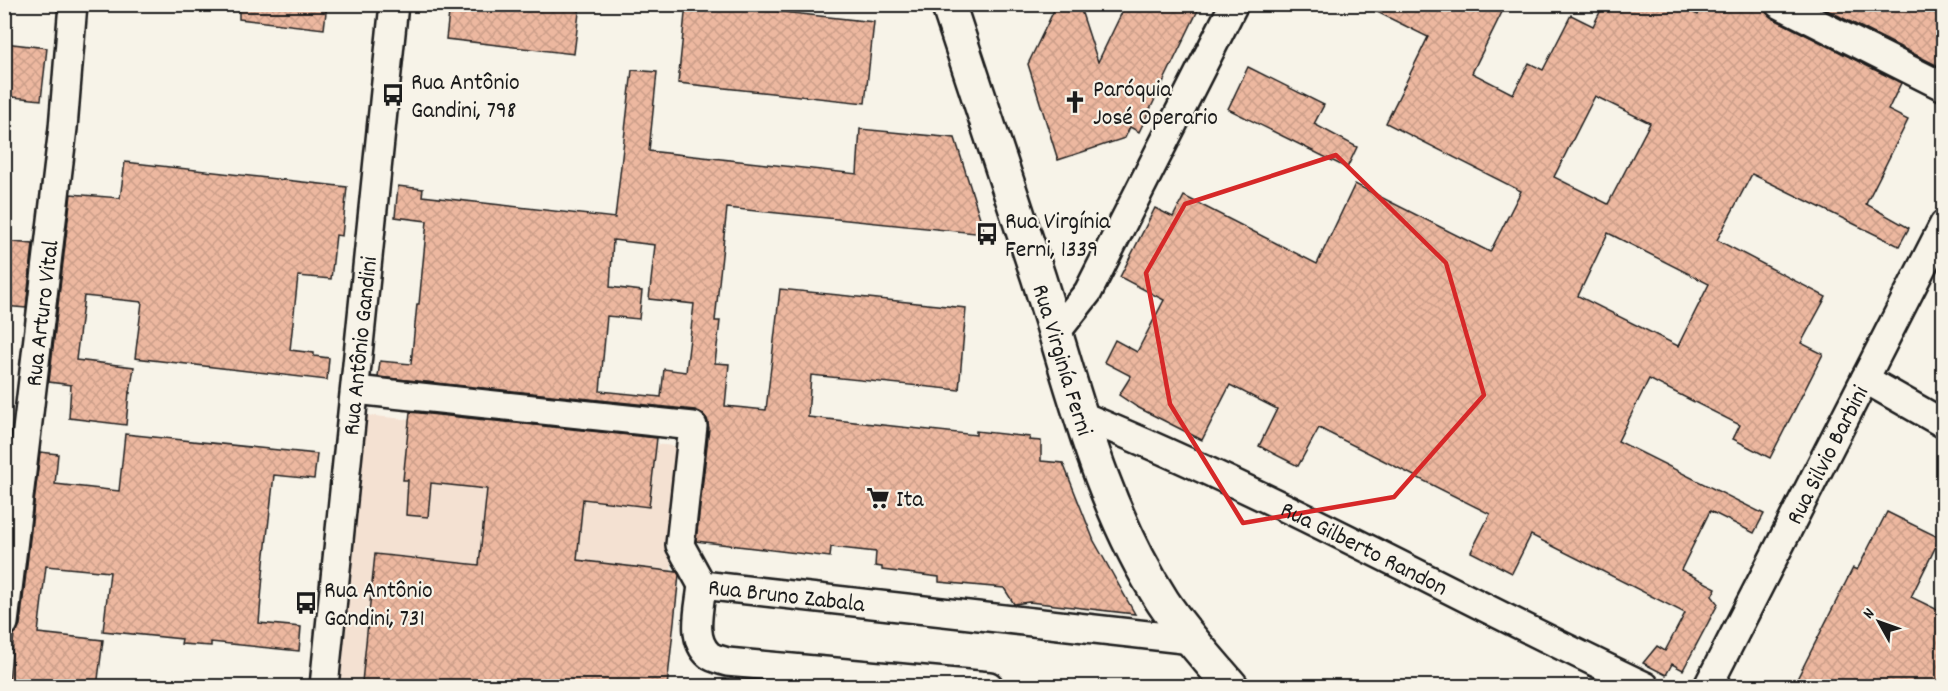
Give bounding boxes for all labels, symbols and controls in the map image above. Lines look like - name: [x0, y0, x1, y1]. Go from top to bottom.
- place label: Rua Antônio Gandini, 798: [411, 67, 520, 129]
- place label: Paróquia José Operario: [1093, 74, 1218, 136]
- bus stop icon: Rua Antônio Gandini, 798: [380, 82, 406, 108]
- church icon: Paróquia José Operario: [1062, 89, 1088, 115]
- place label: Rua Virgínia Ferni, 1339: [1005, 206, 1111, 268]
- bus stop icon: Rua Virgínia Ferni, 1339: [974, 221, 1000, 247]
- street label: Rua Arturo Vital: [18, 238, 70, 389]
- street label: Rua Antônio Gandini: [336, 255, 388, 437]
- street label: Rua Virginía Ferni: [1022, 281, 1100, 441]
- street label: Rua Silvio Barbini: [1779, 380, 1879, 531]
- place label: Ita: [896, 484, 924, 518]
- supermarket icon: Ita: [865, 485, 891, 511]
- street label: Rua Gilberto Randon: [1274, 494, 1453, 606]
- street label: Rua Bruno Zabala: [706, 572, 867, 623]
- place label: Rua Antônio Gandini, 731: [324, 575, 433, 637]
- bus stop icon: Rua Antônio Gandini, 731: [293, 590, 319, 616]
- north arrow: [1849, 592, 1909, 652]
- text: N: [1858, 603, 1881, 624]

